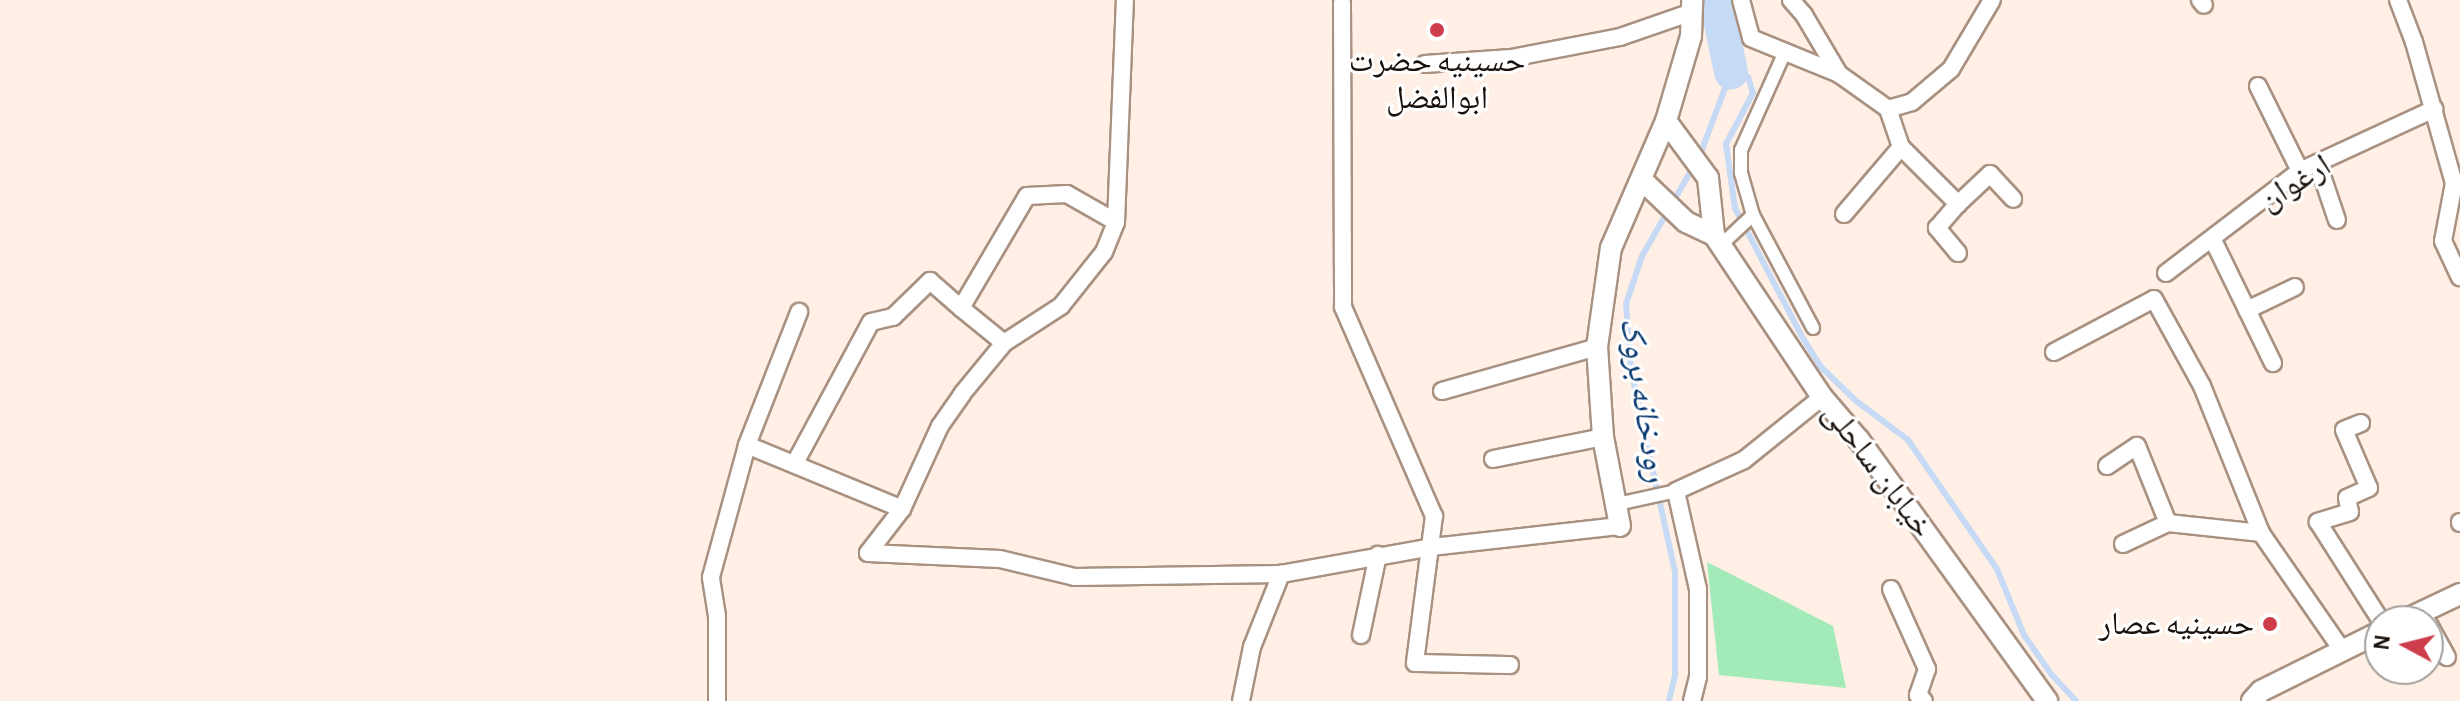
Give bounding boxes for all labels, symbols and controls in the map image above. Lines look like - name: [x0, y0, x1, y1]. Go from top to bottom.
- marker: حسینیه حضرت ابوالفضل: [1428, 21, 1446, 39]
- place label: حسینیه حضرت ابوالفضل: [1349, 43, 1525, 118]
- street label: ارغوان: [2252, 146, 2338, 220]
- water label: رودخانه بروک: [1610, 315, 1676, 485]
- street label: خیابان ساحلی: [1814, 394, 1942, 546]
- place label: حسینیه عصار: [2099, 605, 2254, 643]
- north arrow: [2364, 605, 2444, 685]
- marker: حسینیه عصار: [2261, 615, 2279, 633]
- text: N: [2370, 633, 2394, 651]

